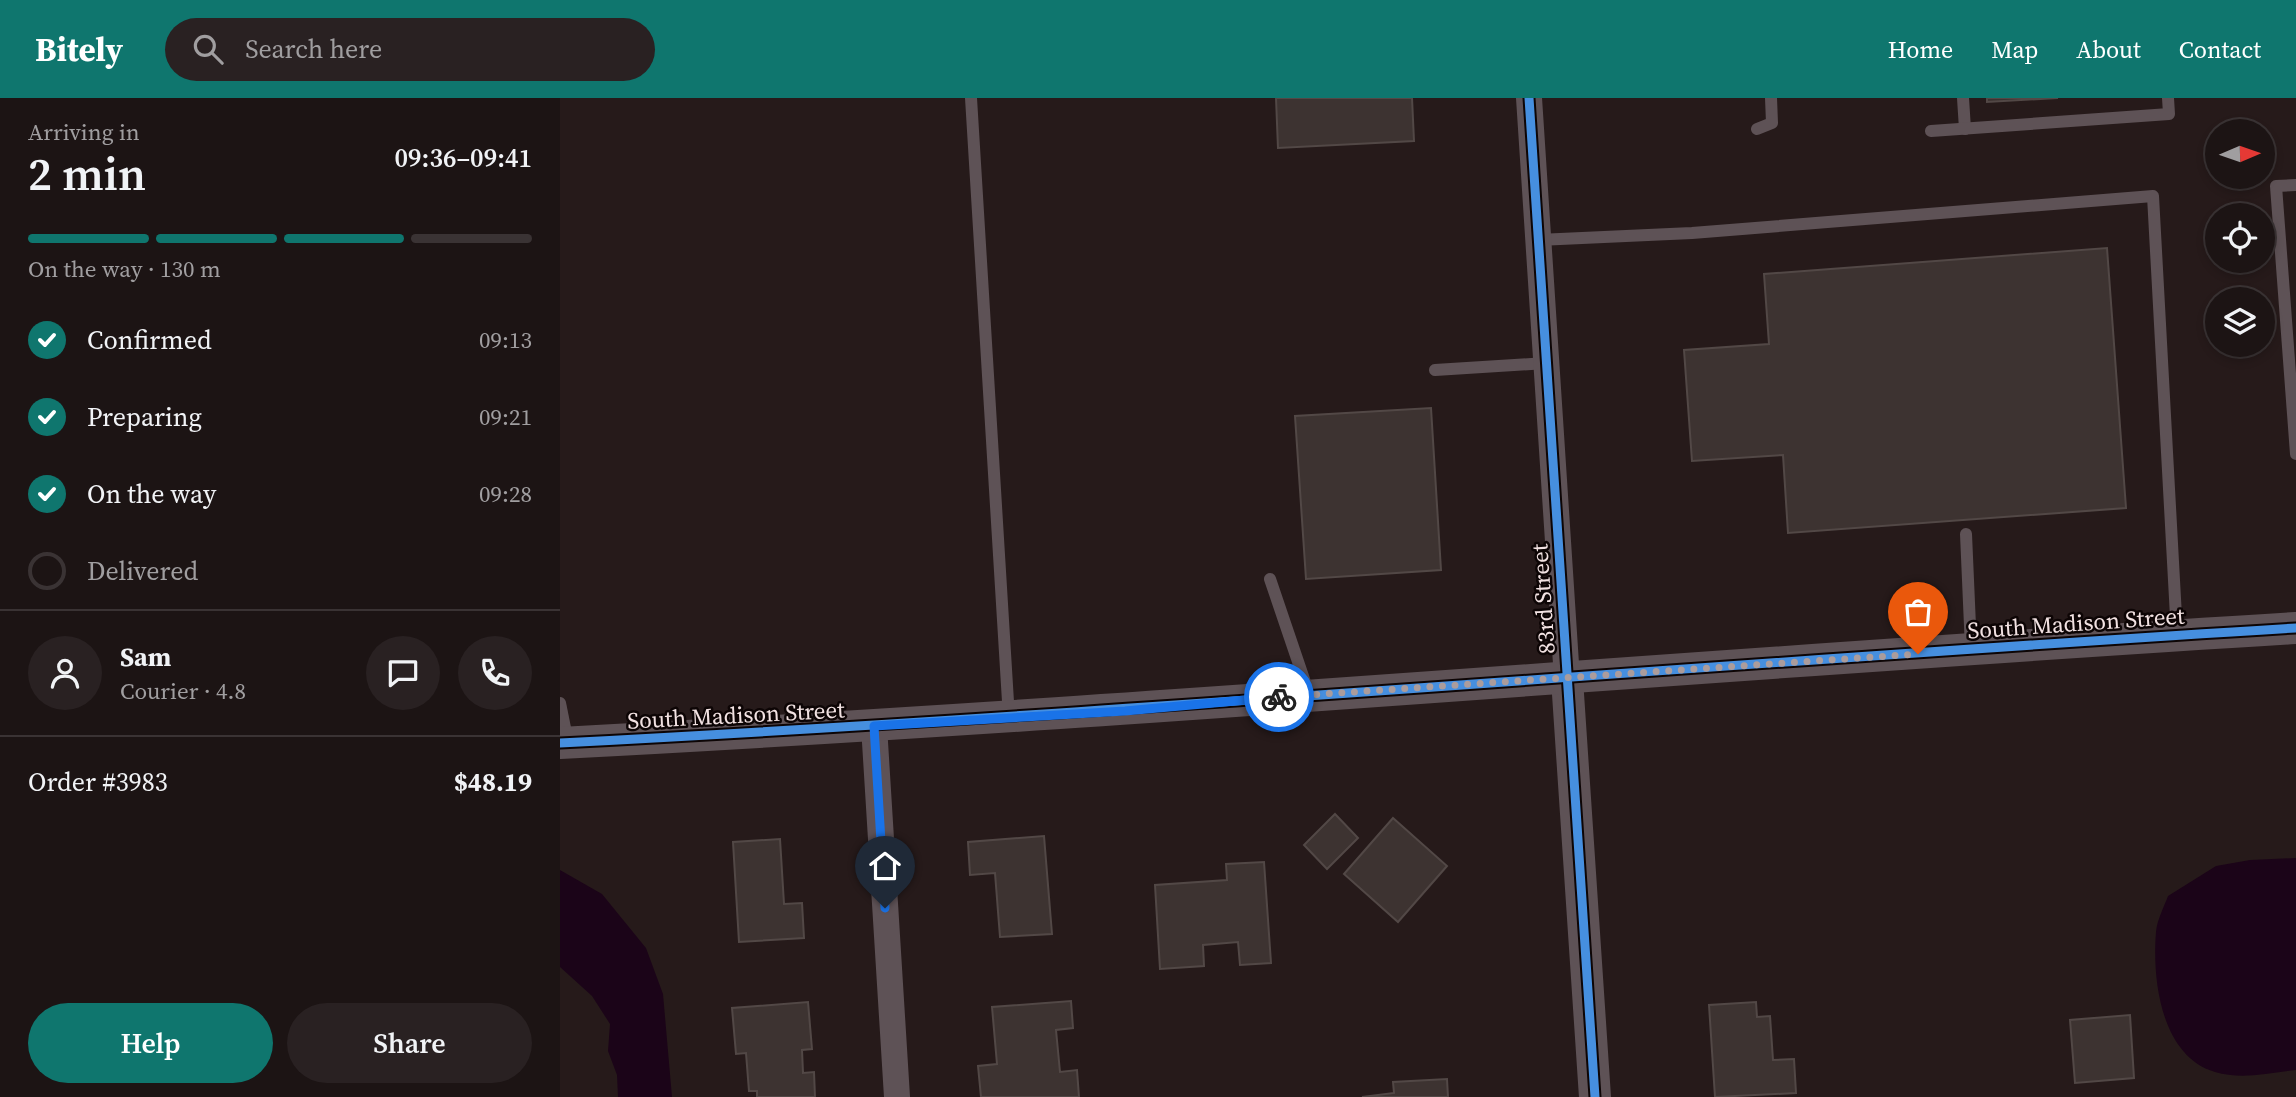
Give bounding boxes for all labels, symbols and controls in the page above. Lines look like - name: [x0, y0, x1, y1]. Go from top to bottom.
- search box: [165, 18, 655, 81]
- text: Bitely: [35, 27, 123, 72]
- icon: search: [189, 30, 227, 68]
- text: Search here: [245, 31, 382, 67]
- text: Home: [1888, 33, 1953, 66]
- text: Map: [1991, 33, 2038, 66]
- text: About: [2076, 33, 2141, 66]
- text: Contact: [2179, 33, 2261, 66]
- text: Arriving in: [28, 116, 140, 148]
- north arrow: [2205, 119, 2275, 189]
- map controls: [2205, 119, 2275, 357]
- text: 09:36–09:41: [395, 140, 532, 176]
- text: 2 min: [28, 142, 146, 205]
- button: locate: [2205, 203, 2275, 273]
- text: On the way · 130 m: [28, 253, 221, 285]
- button: layers: [2205, 287, 2275, 357]
- icon: check: [28, 321, 66, 359]
- text: Confirmed: [87, 322, 212, 358]
- text: 09:13: [479, 324, 532, 356]
- icon: check: [28, 398, 66, 436]
- text: Preparing: [87, 399, 202, 435]
- text: 09:21: [479, 401, 532, 433]
- icon: check: [28, 475, 66, 513]
- text: On the way: [87, 476, 216, 512]
- text: 09:28: [479, 478, 532, 510]
- street label: 83rd Street: [1523, 542, 1563, 655]
- text: Delivered: [87, 553, 198, 589]
- pin: [1888, 582, 1948, 654]
- icon: bag: [1899, 593, 1937, 631]
- street label: South Madison Street: [1966, 599, 2186, 647]
- button: person: [28, 636, 102, 710]
- button: chat: [366, 636, 440, 710]
- button: phone: [458, 636, 532, 710]
- text: Sam: [120, 639, 171, 675]
- courier: [1244, 662, 1314, 732]
- text: Courier · 4.8: [120, 675, 246, 707]
- icon: bike: [1260, 678, 1298, 716]
- street label: South Madison Street: [627, 693, 846, 737]
- text: Order #3983: [28, 764, 168, 800]
- text: $48.19: [454, 764, 532, 800]
- pin: [855, 836, 915, 908]
- icon: home: [866, 847, 904, 885]
- button: Help: [28, 1003, 273, 1083]
- button: Share: [287, 1003, 532, 1083]

